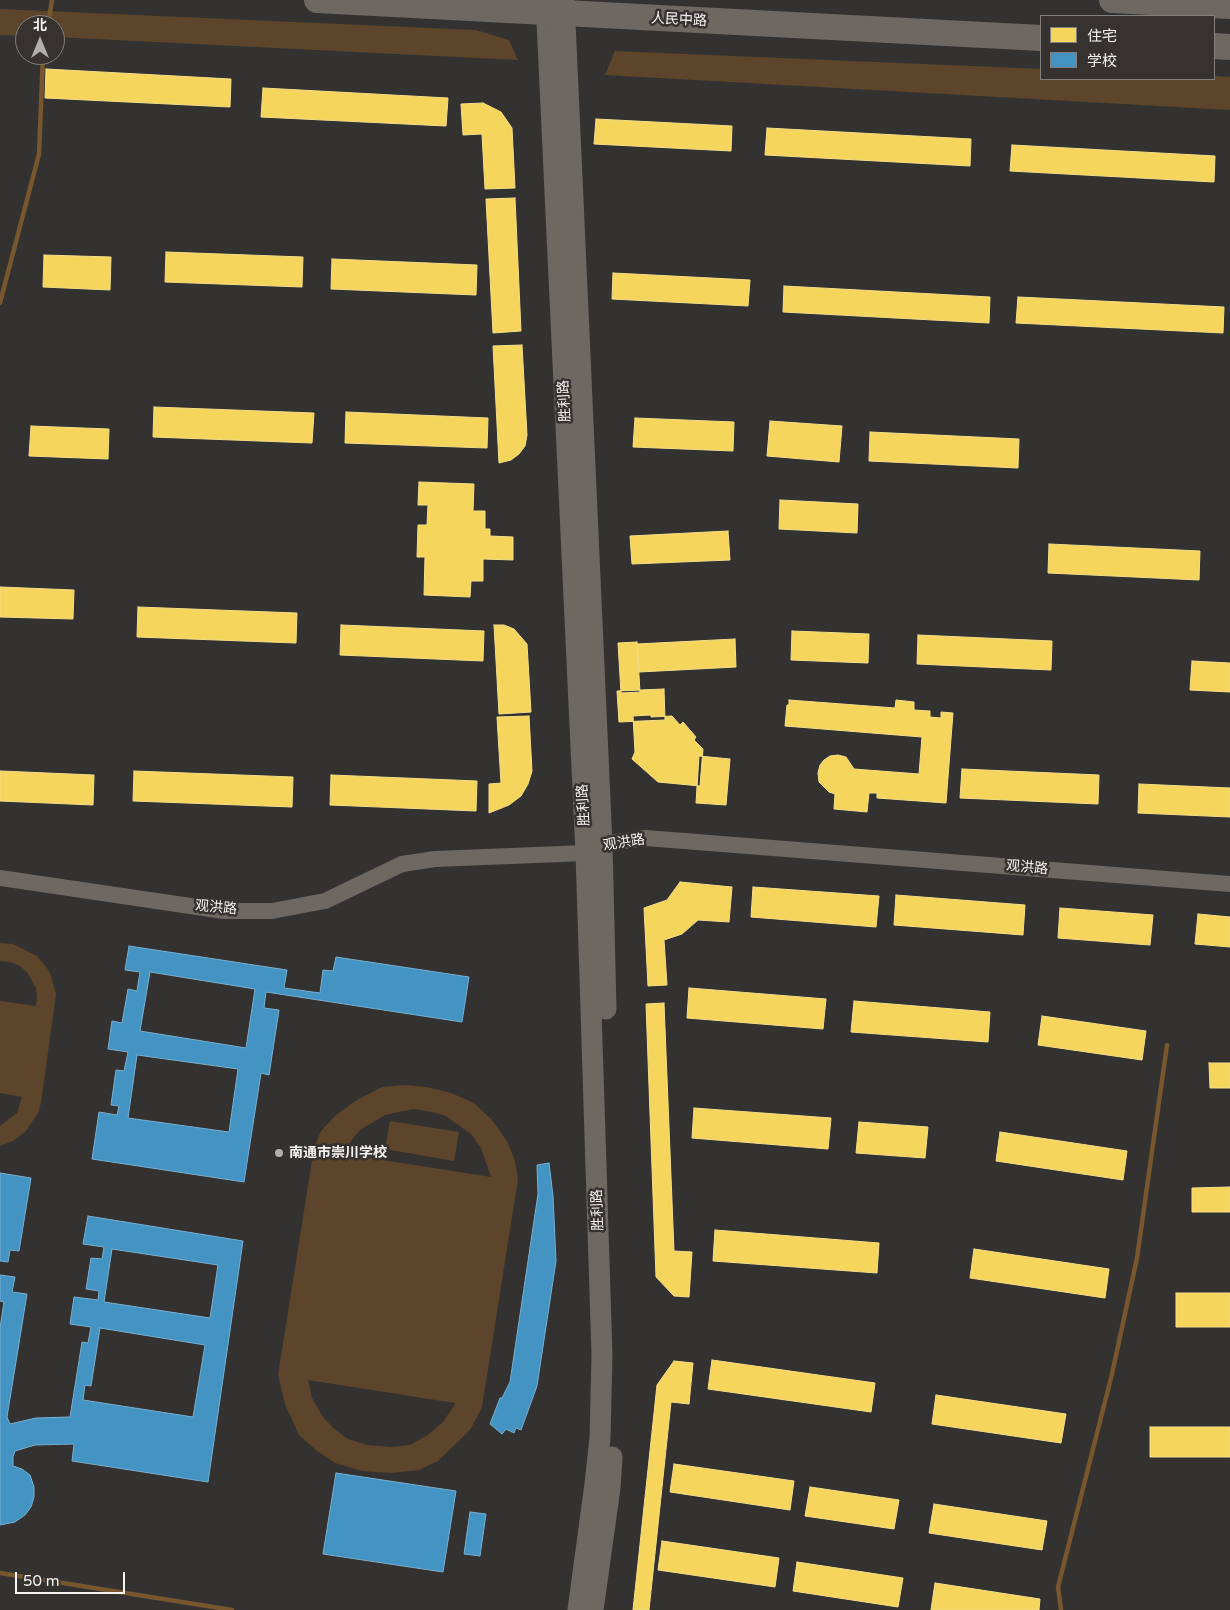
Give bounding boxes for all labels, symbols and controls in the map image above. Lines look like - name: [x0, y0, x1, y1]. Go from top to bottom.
- street label: 人民中路: [651, 10, 707, 30]
- north arrow: [15, 15, 65, 65]
- legend: [1040, 15, 1215, 80]
- text: 北: [33, 17, 47, 34]
- text: 住宅: [1087, 27, 1117, 45]
- text: 学校: [1087, 52, 1117, 70]
- street label: 胜利路: [556, 380, 574, 422]
- street label: 胜利路: [575, 784, 593, 826]
- street label: 观洪路: [602, 831, 646, 855]
- street label: 观洪路: [1005, 858, 1049, 878]
- street label: 观洪路: [194, 898, 238, 918]
- place label: 南通市崇川学校: [289, 1145, 387, 1161]
- marker: 南通市崇川学校: [273, 1147, 285, 1159]
- street label: 胜利路: [589, 1189, 607, 1231]
- scale bar: [18, 1562, 128, 1594]
- text: 50 m: [23, 1572, 60, 1590]

